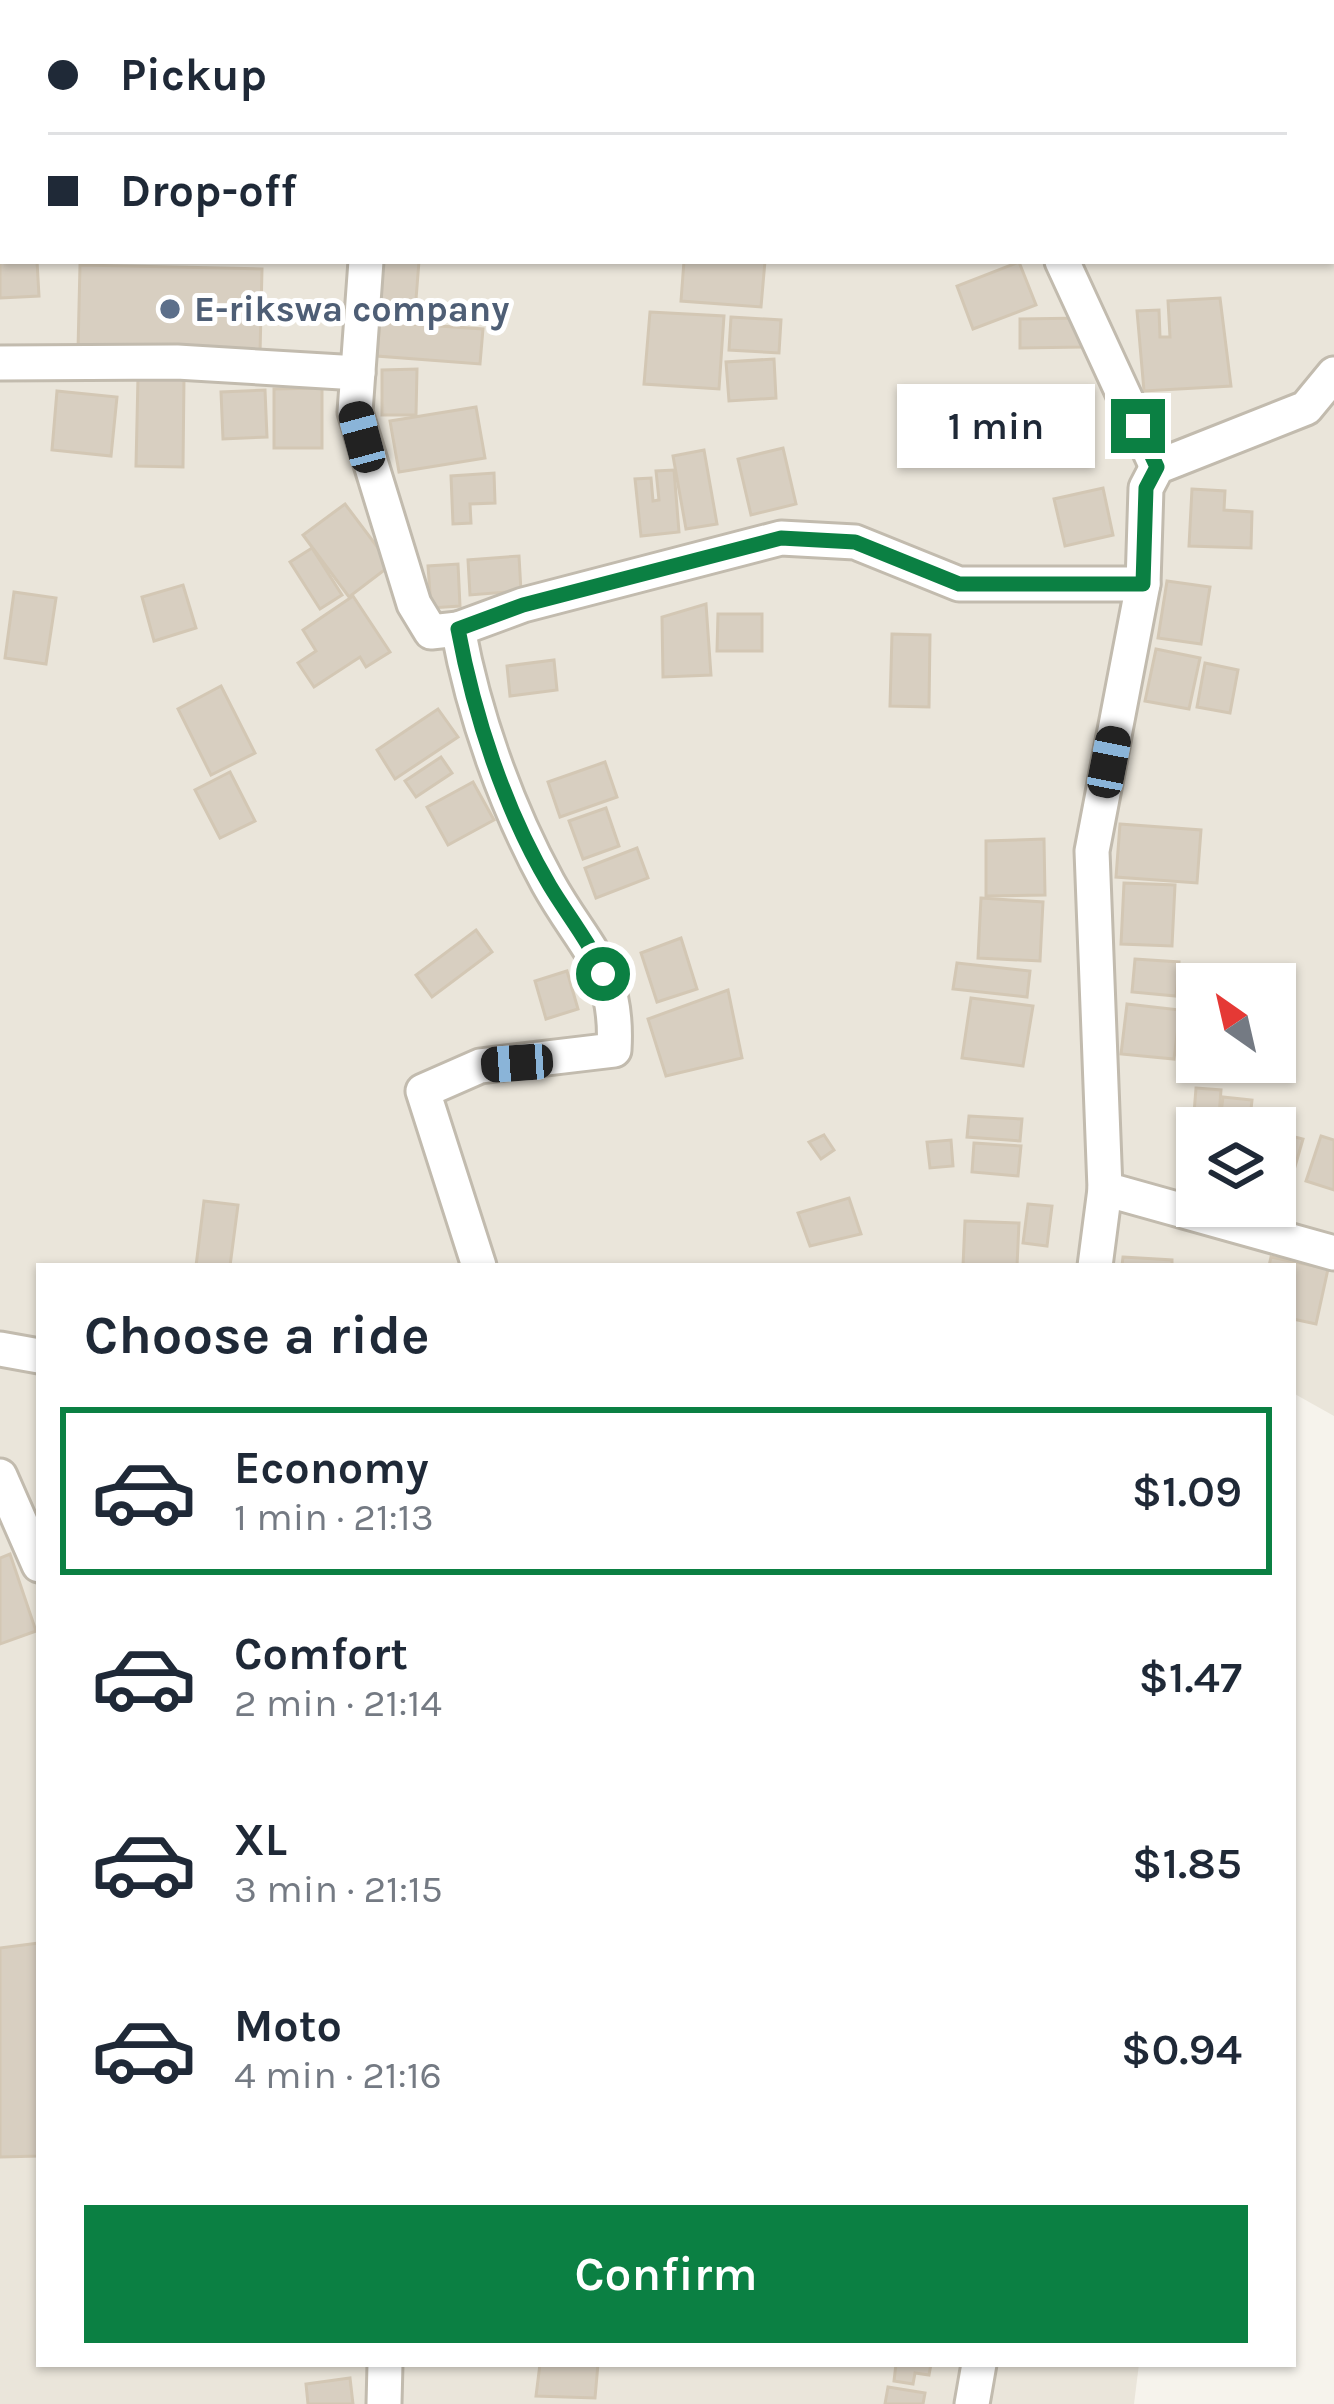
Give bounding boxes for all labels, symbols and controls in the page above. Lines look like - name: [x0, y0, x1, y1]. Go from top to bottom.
- text: Pickup: [120, 49, 267, 101]
- text: Drop-off: [120, 165, 297, 217]
- place label: E-rikswa company: [194, 288, 509, 331]
- marker: E-rikswa company: [157, 296, 183, 322]
- callout: 1 min: [898, 384, 1096, 468]
- car: [335, 398, 389, 476]
- route end: [1111, 399, 1165, 453]
- text: 1 min: [948, 403, 1044, 449]
- car: [1084, 723, 1134, 801]
- route start: [576, 947, 630, 1001]
- north arrow: [1176, 963, 1296, 1083]
- map controls: [1176, 963, 1296, 1227]
- car: [480, 1043, 554, 1083]
- button: layers: [1176, 1107, 1296, 1227]
- text: Choose a ride: [84, 1303, 430, 1367]
- icon: car: [90, 1437, 198, 1545]
- text: Economy: [234, 1442, 429, 1494]
- text: $1.09: [1132, 1465, 1242, 1517]
- text: 1 min · 21:13: [234, 1494, 434, 1540]
- icon: car: [90, 1623, 198, 1731]
- text: Comfort: [234, 1628, 408, 1680]
- text: $1.47: [1138, 1651, 1242, 1703]
- text: 2 min · 21:14: [234, 1680, 442, 1726]
- icon: car: [90, 1809, 198, 1917]
- text: XL: [234, 1814, 287, 1866]
- text: $1.85: [1132, 1837, 1242, 1889]
- text: 3 min · 21:15: [234, 1866, 443, 1912]
- icon: car: [90, 1995, 198, 2103]
- text: Moto: [234, 2000, 342, 2052]
- text: $0.94: [1121, 2023, 1242, 2075]
- text: 4 min · 21:16: [234, 2052, 442, 2098]
- button: Confirm: [84, 2205, 1248, 2343]

